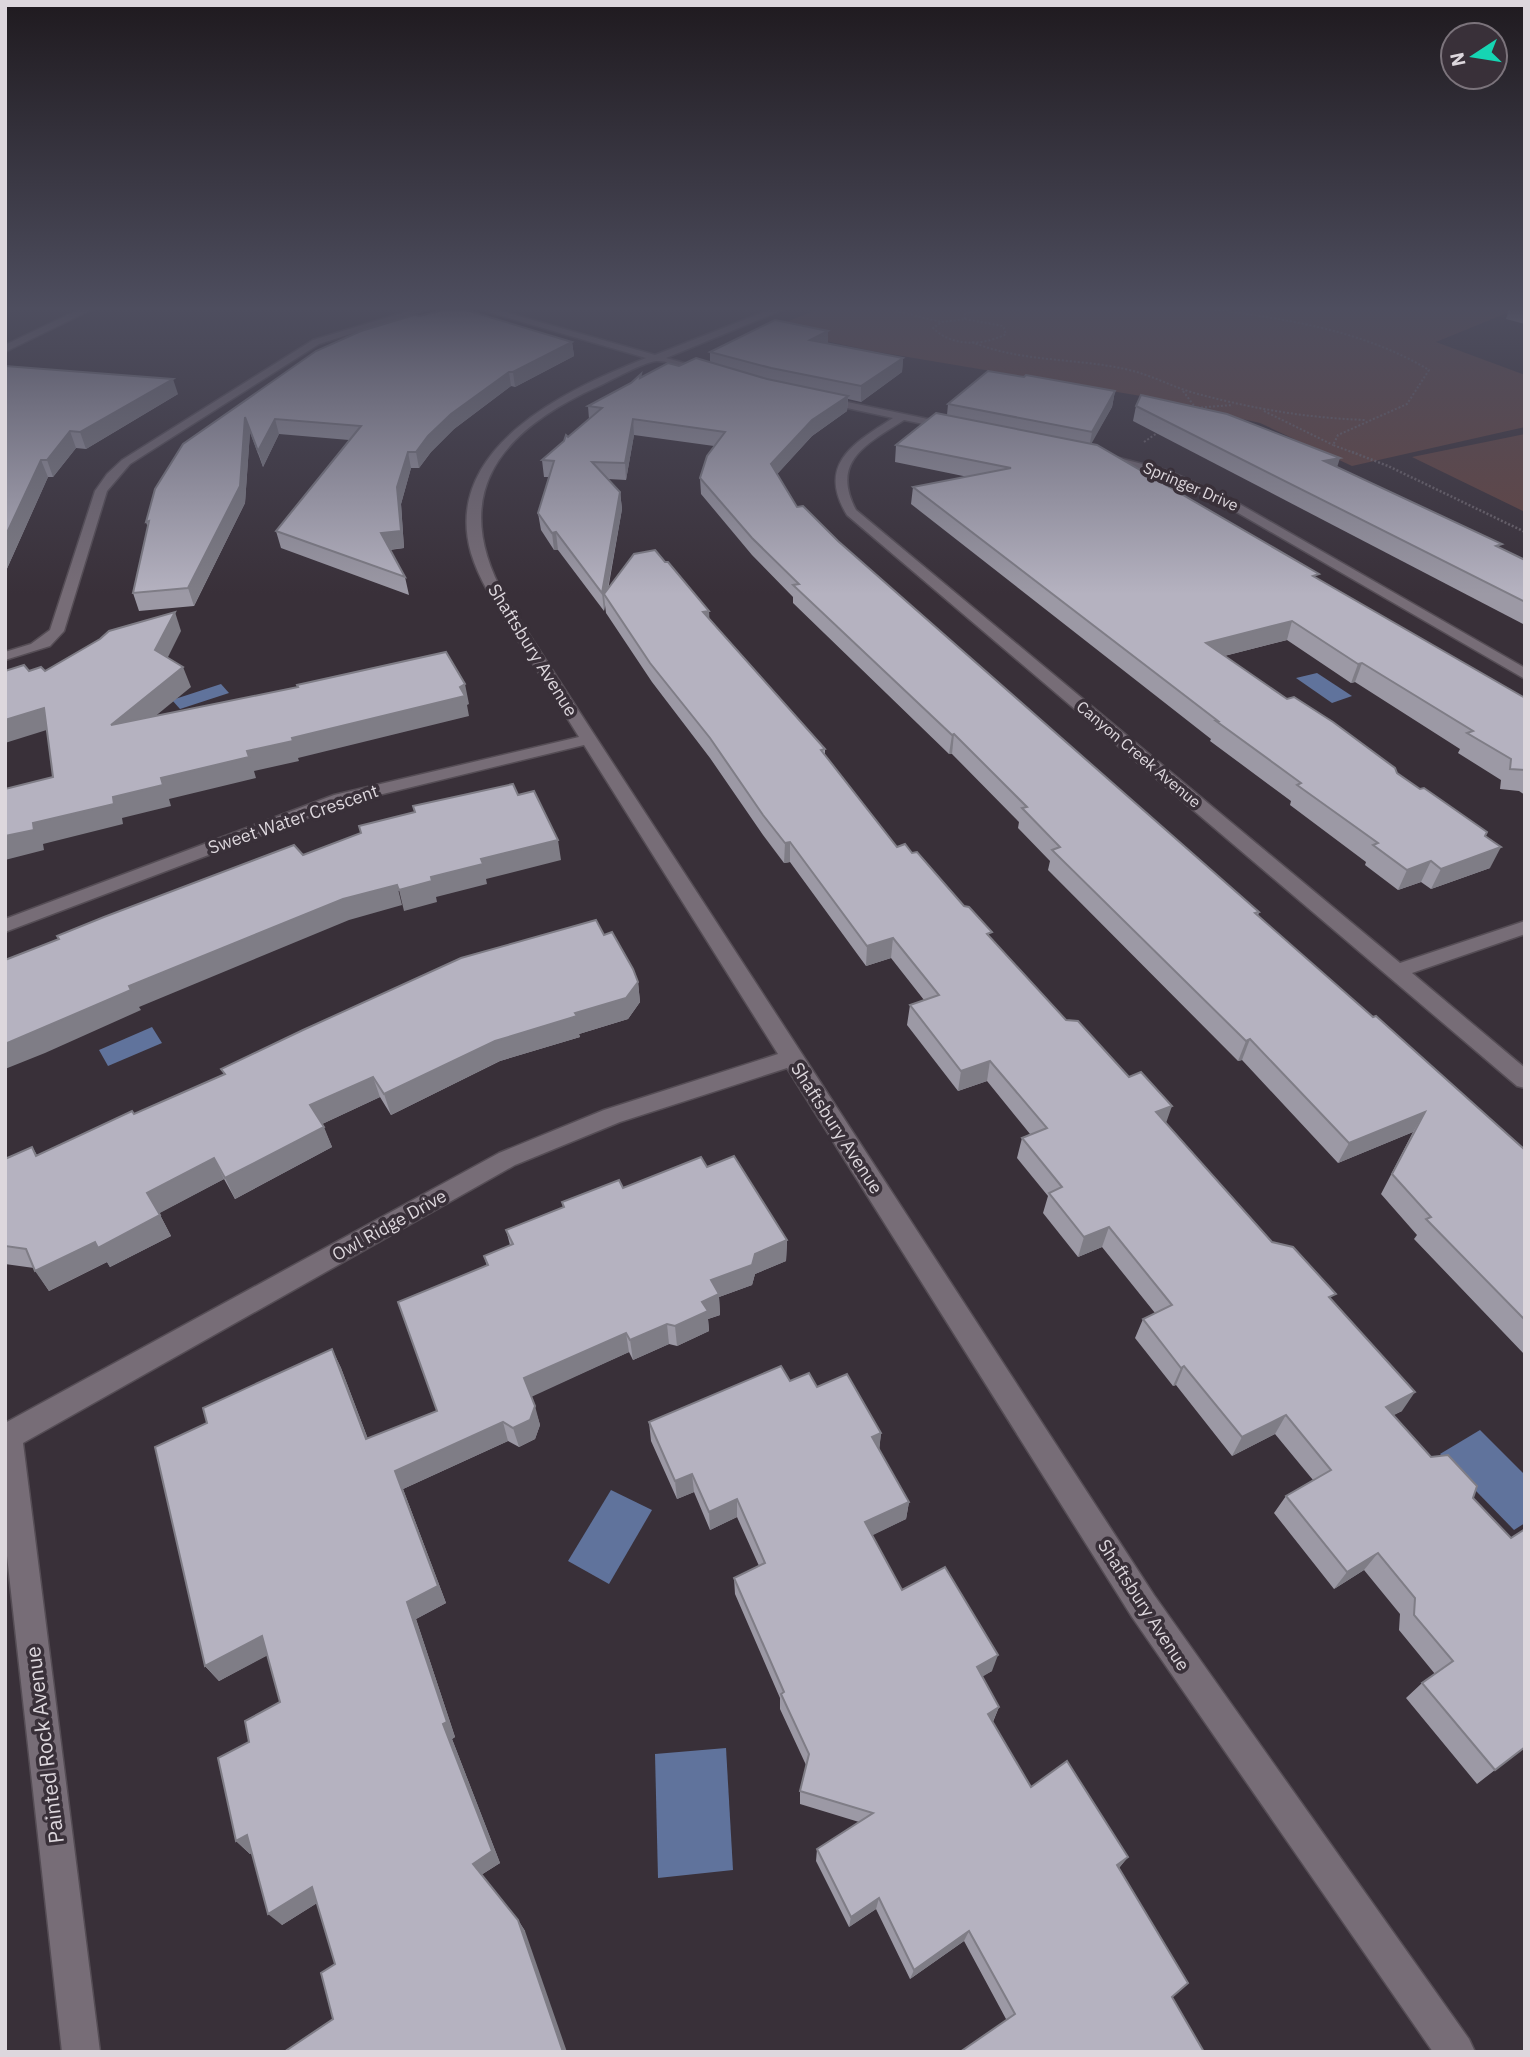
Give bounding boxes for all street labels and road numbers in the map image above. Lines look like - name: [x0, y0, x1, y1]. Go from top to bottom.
- street label: Springer Drive: [1140, 457, 1242, 515]
- street label: Shaftsbury Avenue: [483, 579, 583, 721]
- street label: Canyon Creek Avenue: [1073, 696, 1205, 812]
- street label: Sweet Water Crescent: [205, 779, 381, 859]
- street label: Shaftsbury Avenue: [786, 1058, 888, 1198]
- street label: Owl Ridge Drive: [328, 1184, 450, 1266]
- street label: Shaftsbury Avenue: [1093, 1535, 1195, 1675]
- street label: Painted Rock Avenue: [18, 1645, 70, 1845]

